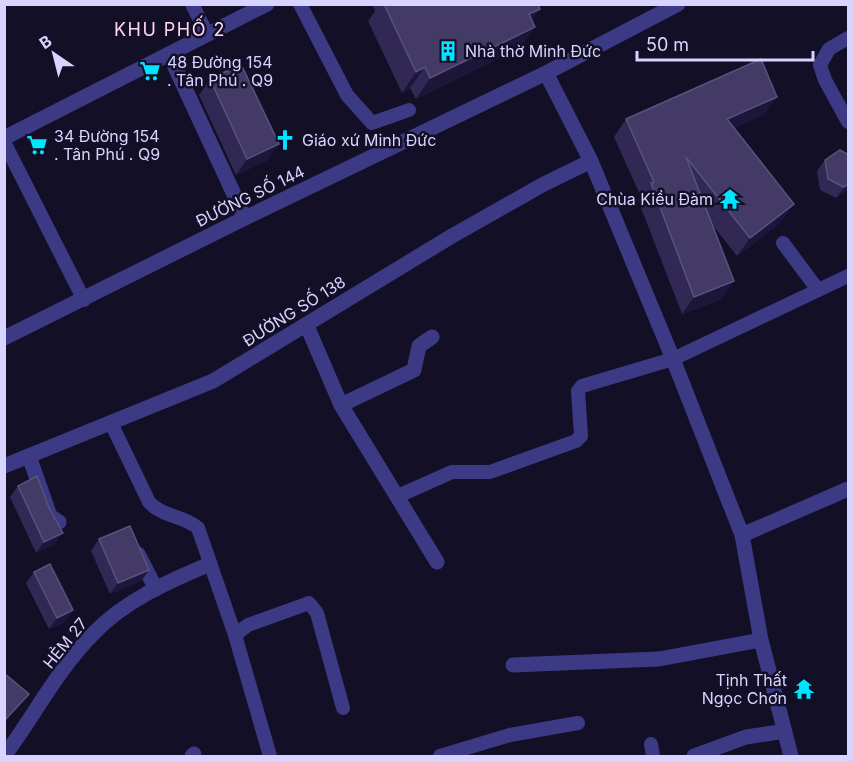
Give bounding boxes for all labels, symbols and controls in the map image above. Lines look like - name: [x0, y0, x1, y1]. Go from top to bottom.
- district label: KHU PHỐ 2: [114, 15, 226, 40]
- north arrow: [24, 24, 84, 84]
- scale bar: [637, 24, 812, 62]
- text: B: [35, 30, 55, 53]
- text: 50 m: [646, 34, 689, 55]
- building icon: Nhà thờ Minh Đức: [436, 39, 460, 63]
- place label: Nhà thờ Minh Đức: [465, 41, 601, 61]
- place label: 48 Đường 154 . Tân Phú . Q9: [167, 52, 273, 90]
- supermarket icon: 48 Đường 154 . Tân Phú . Q9: [138, 59, 162, 83]
- place label: 34 Đường 154 . Tân Phú . Q9: [54, 126, 160, 164]
- church icon: Giáo xứ Minh Đức: [273, 128, 297, 152]
- place label: Giáo xứ Minh Đức: [302, 130, 436, 150]
- supermarket icon: 34 Đường 154 . Tân Phú . Q9: [25, 133, 49, 157]
- street label: ĐƯỜNG SỐ 144: [192, 159, 308, 231]
- temple icon: Chùa Kiều Đàm: [718, 187, 742, 211]
- place label: Chùa Kiều Đàm: [596, 189, 713, 209]
- street label: ĐƯỜNG SỐ 138: [238, 270, 349, 351]
- street label: HẺM 27: [39, 614, 91, 672]
- place label: Tịnh Thất Ngọc Chơn: [702, 670, 787, 708]
- temple icon: Tịnh Thất Ngọc Chơn: [792, 677, 816, 701]

